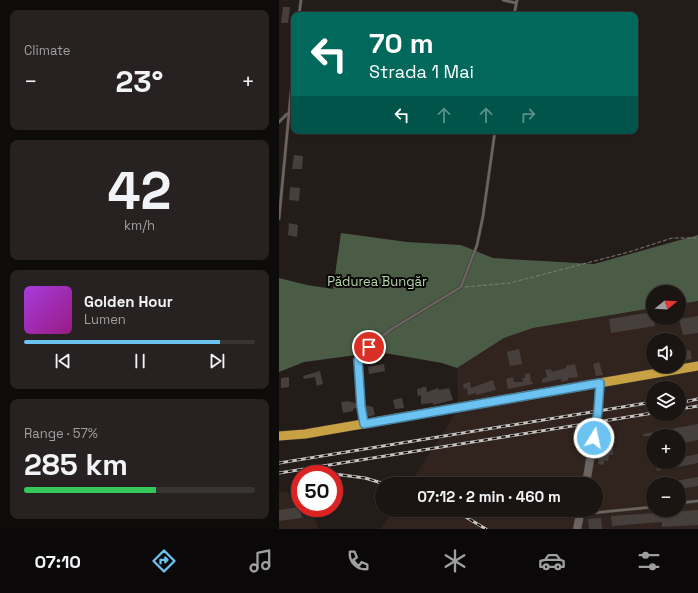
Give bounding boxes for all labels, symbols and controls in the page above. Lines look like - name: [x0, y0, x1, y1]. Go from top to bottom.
- text: 70 m: [369, 25, 434, 61]
- icon: left: [303, 28, 355, 80]
- text: Climate: [24, 42, 70, 59]
- text: Strada 1 Mai: [369, 60, 474, 83]
- text: 23°: [116, 62, 163, 101]
- text: −: [24, 67, 38, 95]
- text: +: [241, 67, 255, 95]
- icon: left: [391, 104, 413, 126]
- icon: ahead: [433, 104, 455, 126]
- icon: ahead: [475, 104, 497, 126]
- icon: right: [517, 104, 539, 126]
- text: 42: [108, 158, 171, 224]
- text: km/h: [124, 217, 155, 234]
- park label: Pădurea Bungăr: [327, 273, 427, 290]
- north arrow: [646, 285, 686, 325]
- map controls: [646, 285, 686, 517]
- text: Golden Hour: [84, 292, 173, 311]
- text: Lumen: [84, 311, 126, 328]
- pin: [352, 330, 386, 364]
- button: sound: [646, 333, 686, 373]
- icon: arrive: [358, 336, 380, 358]
- icon: previous: [52, 350, 74, 372]
- icon: pause: [129, 350, 151, 372]
- icon: next: [206, 350, 228, 372]
- button: layers: [646, 381, 686, 421]
- position arrow: [573, 417, 615, 459]
- text: Range · 57%: [24, 425, 98, 442]
- button: +: [646, 429, 686, 469]
- text: 285 km: [24, 445, 128, 484]
- speed limit sign: 50: [291, 465, 343, 517]
- button: −: [646, 477, 686, 517]
- text: 07:12 · 2 min · 460 m: [417, 487, 561, 506]
- icon: directions: [150, 547, 178, 575]
- icon: music: [247, 547, 275, 575]
- icon: phone: [344, 547, 372, 575]
- icon: climate: [441, 547, 469, 575]
- icon: car: [538, 547, 566, 575]
- icon: filters: [635, 547, 663, 575]
- text: 07:10: [35, 550, 81, 573]

